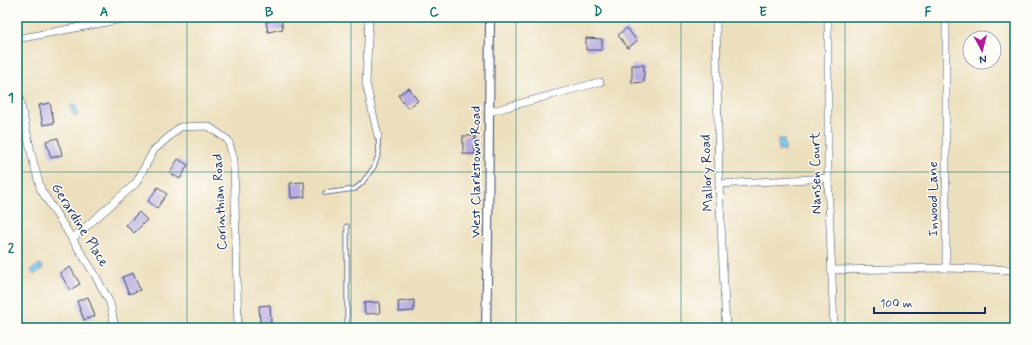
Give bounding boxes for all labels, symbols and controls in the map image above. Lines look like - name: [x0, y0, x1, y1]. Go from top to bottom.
- text: A: [100, 4, 108, 21]
- text: B: [265, 4, 274, 21]
- text: C: [429, 4, 439, 21]
- text: D: [594, 4, 603, 21]
- text: E: [759, 4, 767, 21]
- text: F: [925, 4, 932, 21]
- north arrow: [962, 30, 1002, 70]
- text: N: [979, 52, 988, 66]
- text: 1: [8, 90, 14, 107]
- street label: West Clarkstown Road: [467, 106, 485, 238]
- street label: Nansen Court: [806, 131, 826, 214]
- street label: Mallory Road: [697, 134, 717, 212]
- street label: Corinthian Road: [208, 153, 232, 251]
- street label: Inwood Lane: [924, 161, 942, 237]
- street label: Gerardine Place: [47, 180, 113, 271]
- text: 2: [8, 240, 15, 257]
- scale bar: [874, 289, 985, 315]
- text: 100 m: [880, 296, 912, 312]

